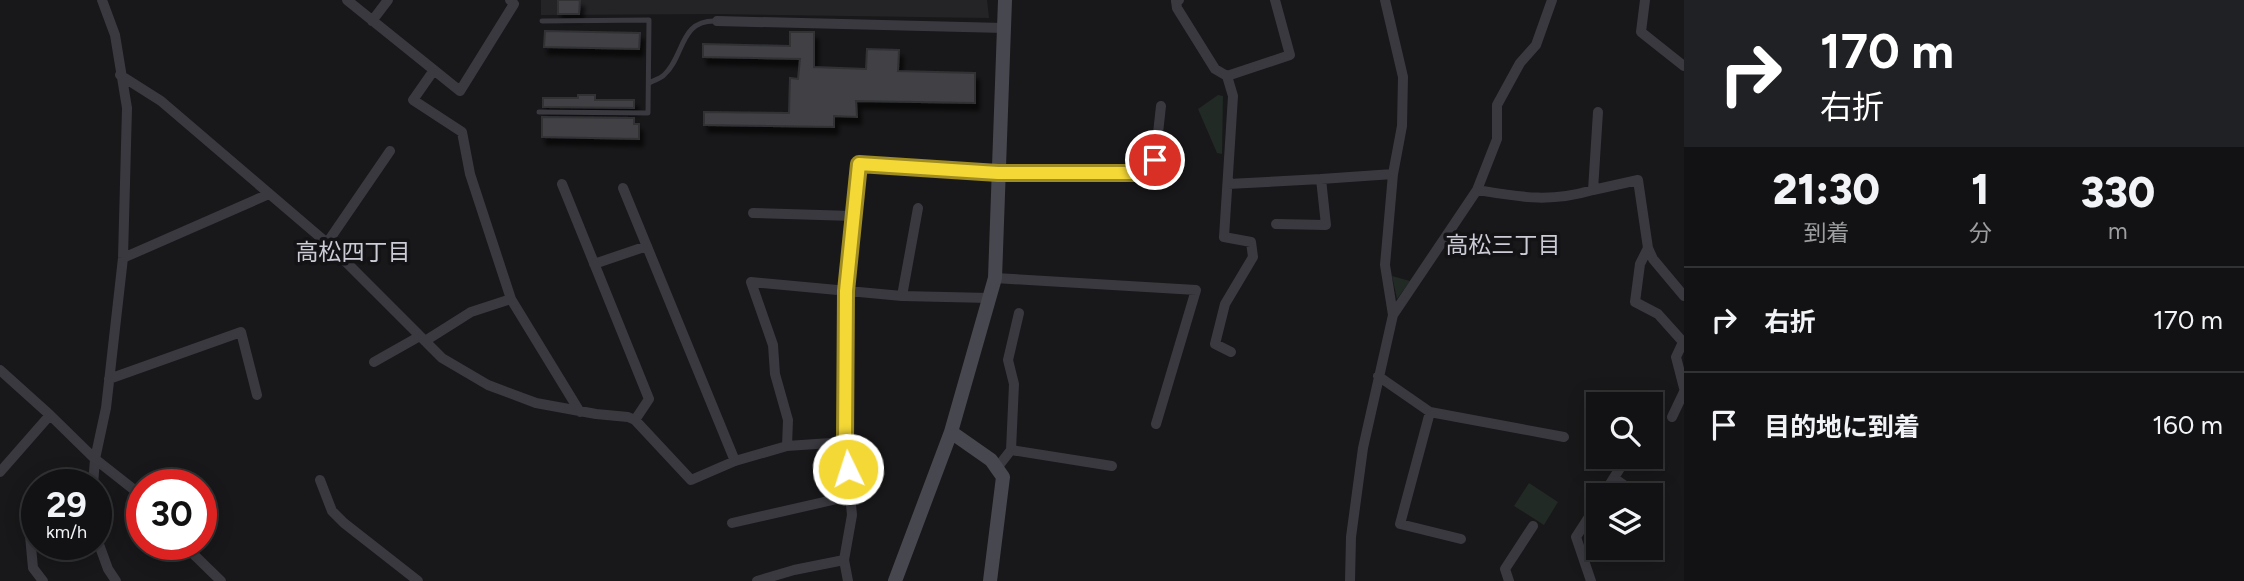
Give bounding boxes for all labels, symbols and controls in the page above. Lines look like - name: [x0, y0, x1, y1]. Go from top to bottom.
- text: 170 m: [1820, 21, 1954, 80]
- icon: right: [1705, 28, 1796, 119]
- text: 右折: [1820, 88, 1884, 126]
- pin: [1125, 130, 1185, 190]
- icon: arrive: [1136, 141, 1174, 179]
- text: 21:30: [1773, 164, 1880, 215]
- text: 1: [1971, 164, 1989, 215]
- text: 330: [2081, 167, 2155, 218]
- text: m: [2108, 217, 2128, 245]
- text: 到着: [1803, 219, 1849, 247]
- text: 分: [1969, 219, 1992, 247]
- district label: 高松三丁目: [1446, 231, 1561, 259]
- district label: 高松四丁目: [296, 238, 411, 266]
- icon: right: [1705, 301, 1743, 339]
- text: 170 m: [2153, 304, 2223, 336]
- text: 右折: [1764, 306, 1816, 338]
- map controls: [1586, 392, 1663, 560]
- button: search: [1586, 392, 1663, 469]
- icon: arrive: [1705, 406, 1743, 444]
- text: 160 m: [2152, 409, 2223, 441]
- text: 目的地に到着: [1764, 411, 1920, 443]
- position arrow: [811, 432, 885, 506]
- speed limit sign: 30: [126, 469, 217, 560]
- button: layers: [1586, 483, 1663, 560]
- text: 29: [46, 484, 87, 526]
- text: km/h: [46, 521, 87, 543]

